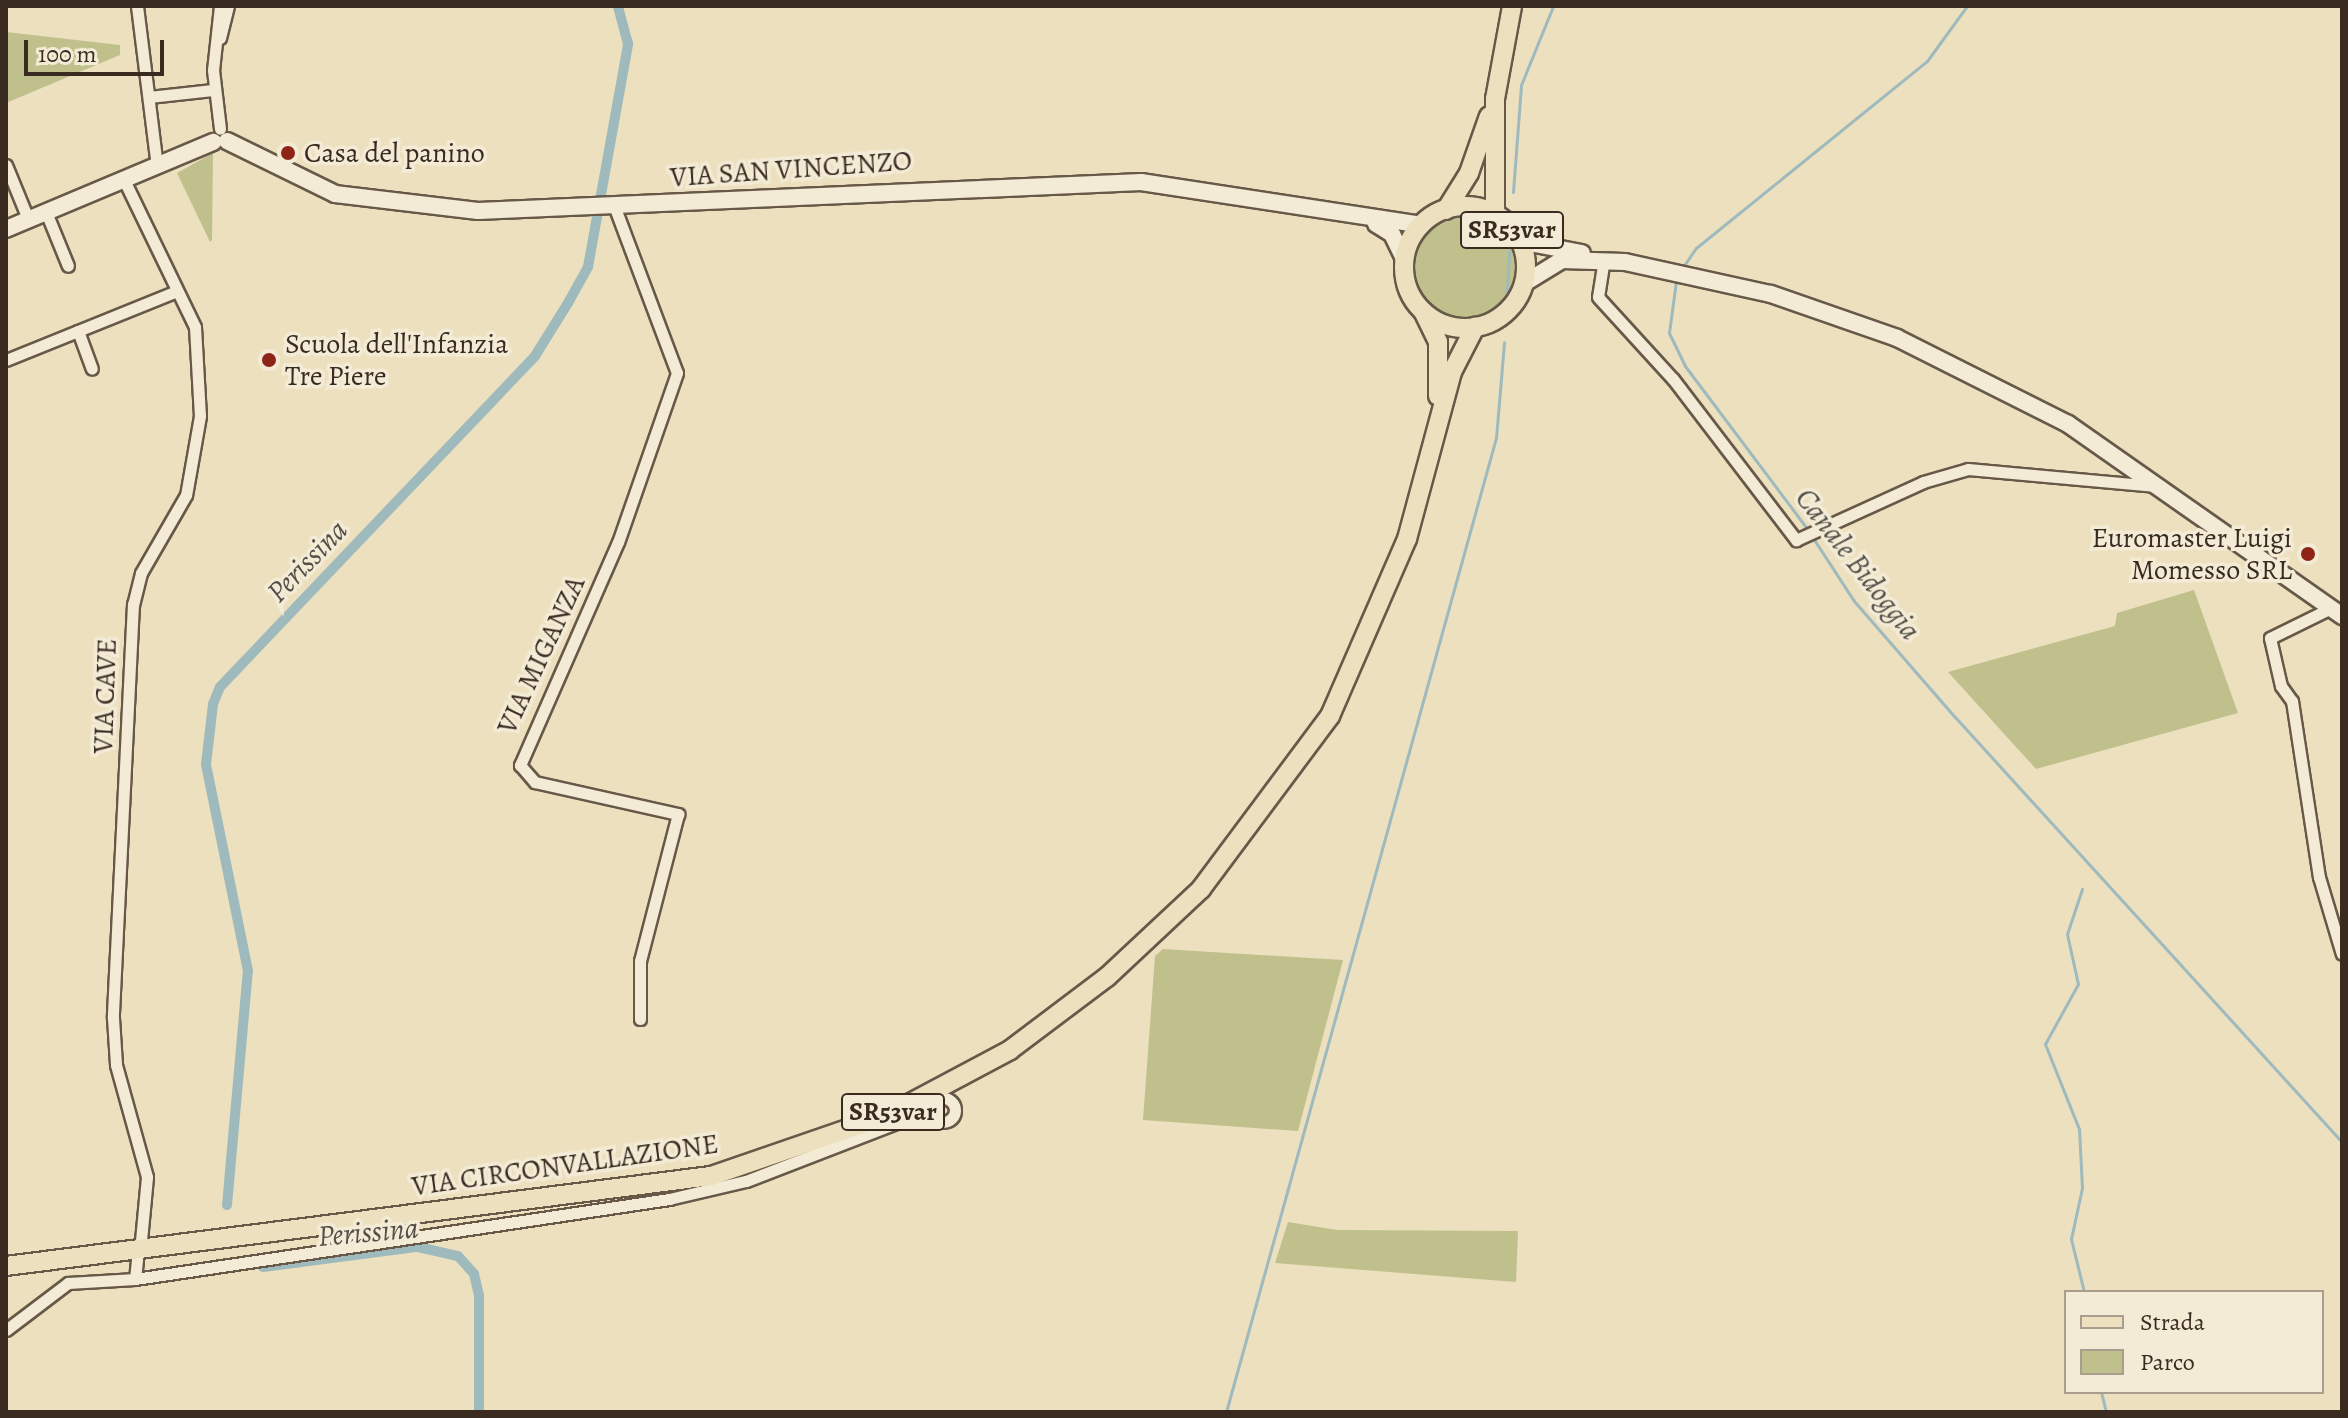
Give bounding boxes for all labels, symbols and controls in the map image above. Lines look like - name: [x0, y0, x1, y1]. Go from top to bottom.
- scale bar: [28, 24, 168, 74]
- text: 100 m: [38, 38, 97, 70]
- place label: Casa del panino: [304, 136, 485, 170]
- marker: Casa del panino: [279, 144, 297, 162]
- street label: VIA SAN VINCENZO: [669, 144, 913, 194]
- road number: SR53var: [1460, 208, 1564, 252]
- place label: Scuola dell'Infanzia Tre Piere: [285, 327, 508, 393]
- marker: Scuola dell'Infanzia Tre Piere: [260, 351, 278, 369]
- water label: Canale Bidoggia: [1788, 481, 1928, 647]
- water label: Perissina: [259, 512, 355, 610]
- place label: Euromaster Luigi Momesso SRL: [2092, 521, 2292, 587]
- marker: Euromaster Luigi Momesso SRL: [2299, 545, 2317, 563]
- street label: VIA MIGANZA: [490, 571, 592, 739]
- street label: VIA CAVE: [86, 638, 124, 754]
- road number: SR53var: [841, 1090, 945, 1134]
- street label: VIA CIRCONVALLAZIONE: [410, 1127, 720, 1203]
- water label: Perissina: [316, 1210, 420, 1254]
- legend: [2064, 1290, 2324, 1394]
- text: Strada: [2140, 1306, 2205, 1338]
- text: Parco: [2140, 1346, 2195, 1378]

